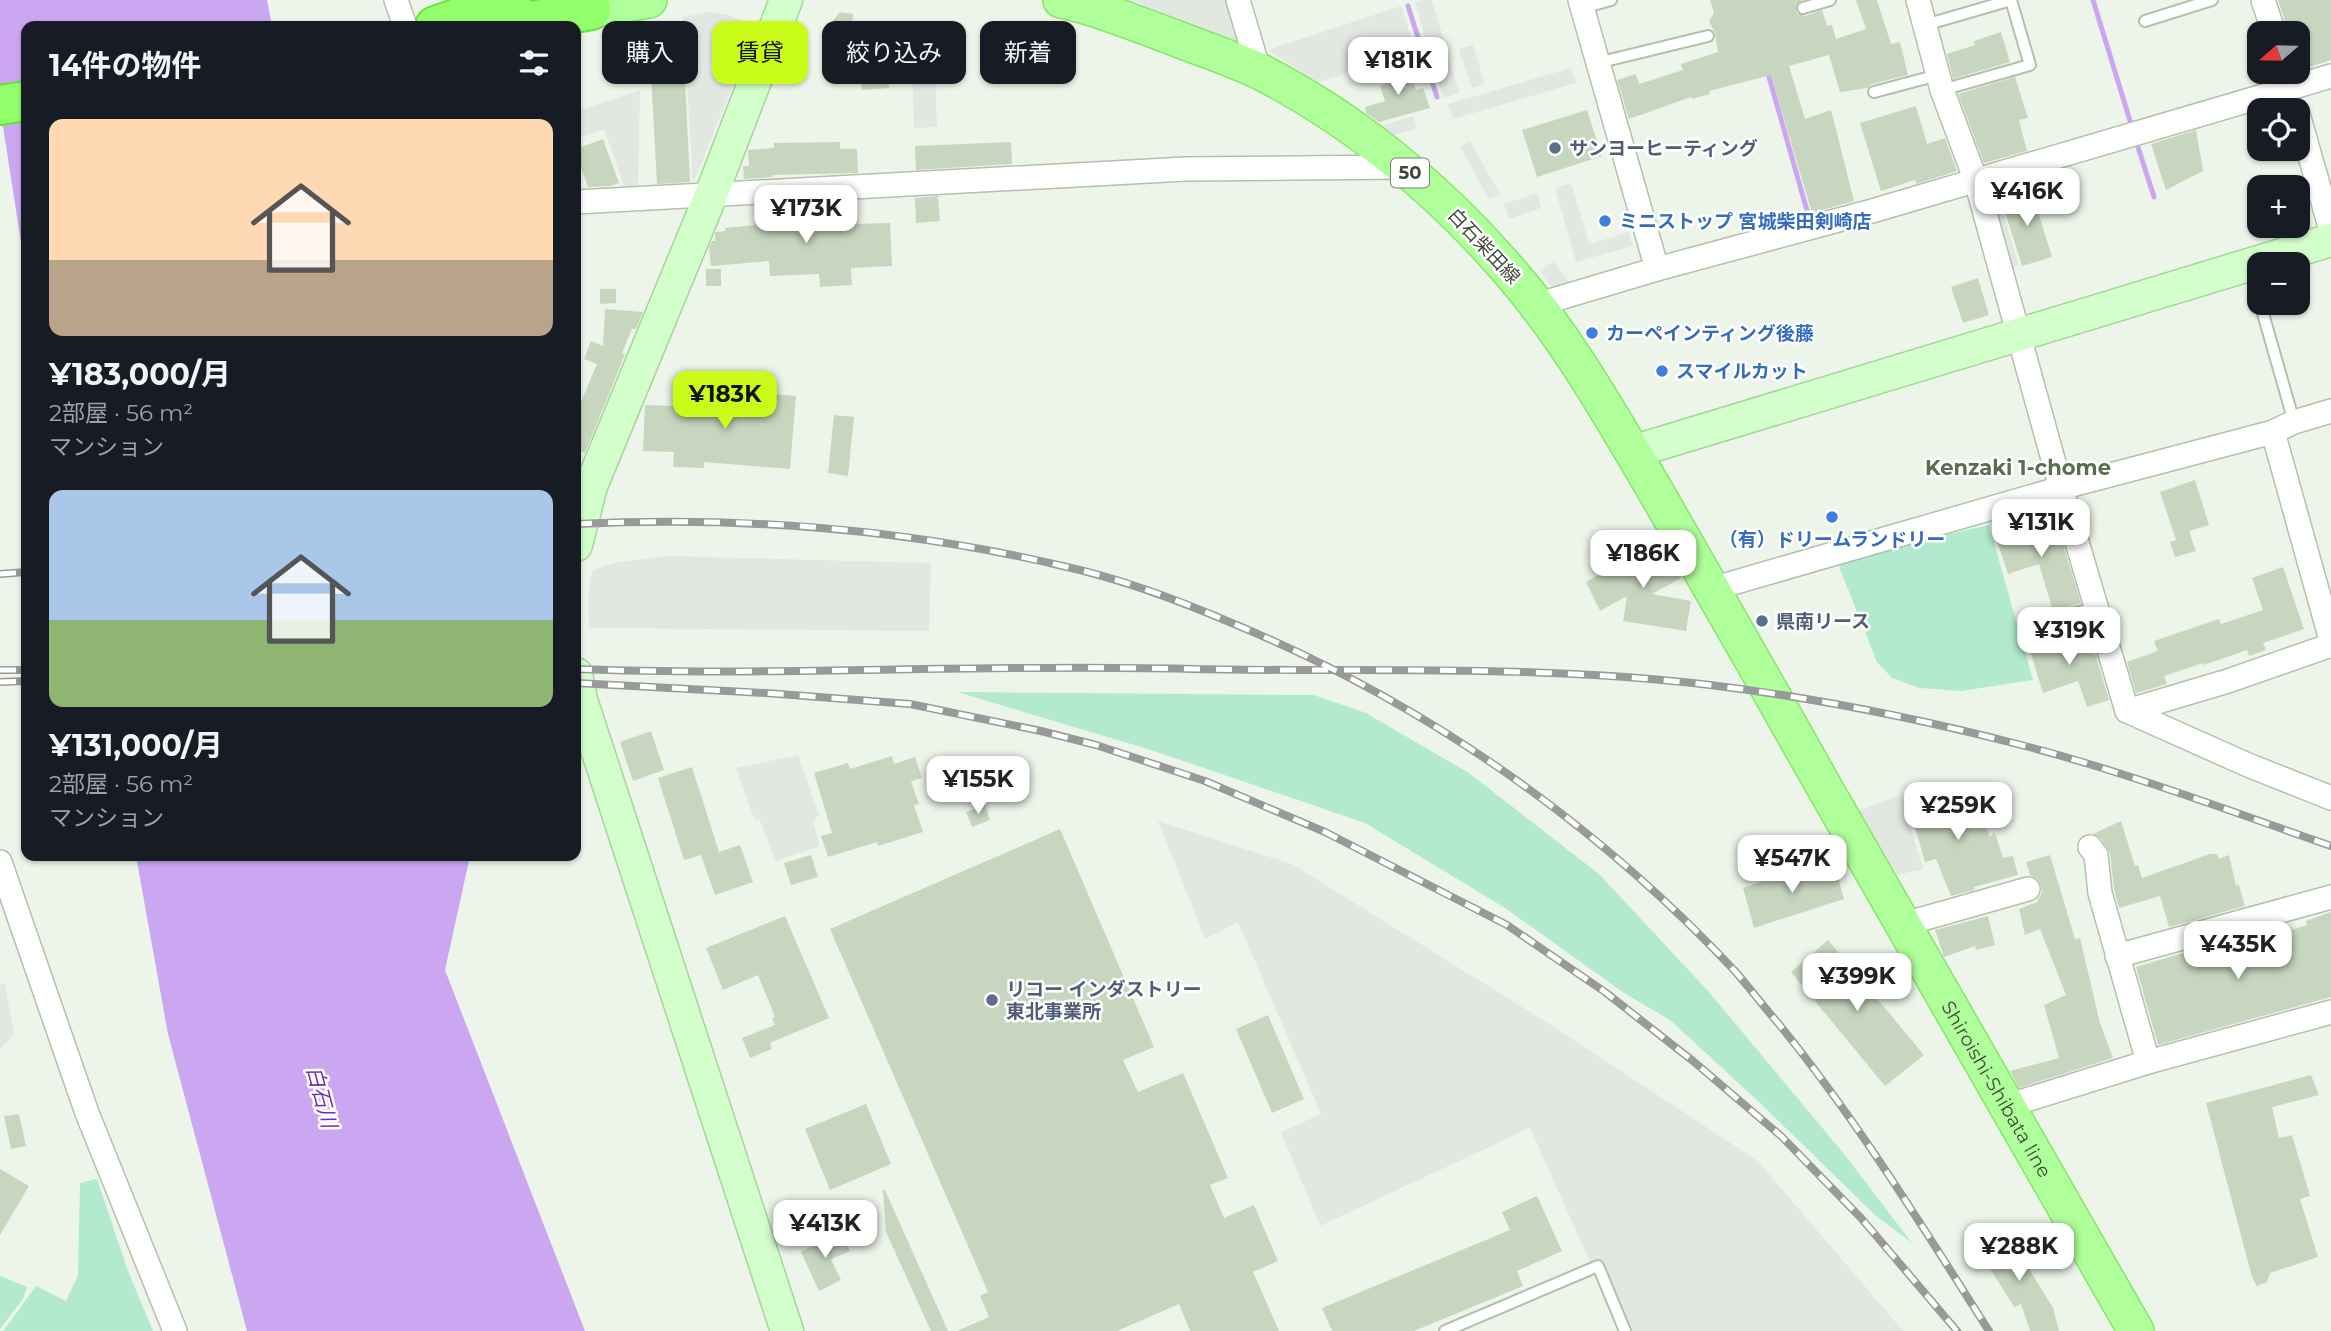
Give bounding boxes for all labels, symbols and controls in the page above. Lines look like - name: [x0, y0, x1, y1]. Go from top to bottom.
- chip: 購入: [602, 21, 698, 84]
- chip: 賃貸: [712, 21, 808, 84]
- chip: 絞り込み: [822, 21, 966, 84]
- chip: 新着: [980, 21, 1076, 84]
- north arrow: [2247, 21, 2310, 84]
- map controls: [2247, 21, 2310, 315]
- pin: ¥181K: [1349, 38, 1447, 97]
- icon: filters: [515, 44, 553, 82]
- text: ¥181K: [1364, 46, 1432, 74]
- text: 14件の物件: [49, 47, 201, 84]
- button: locate: [2247, 98, 2310, 161]
- place label: サンヨーヒーティング: [1569, 137, 1758, 160]
- marker: サンヨーヒーティング: [1547, 140, 1563, 156]
- road number: 50: [1391, 158, 1429, 188]
- icon: home: [238, 165, 364, 291]
- pin: ¥416K: [1978, 168, 2076, 228]
- button: +: [2247, 175, 2310, 238]
- text: ¥416K: [1991, 177, 2063, 205]
- pin: ¥173K: [757, 186, 855, 245]
- text: ¥173K: [770, 194, 842, 222]
- street label: 白石柴田線: [1443, 203, 1525, 289]
- place label: ミニストップ 宮城柴田剣崎店: [1619, 210, 1871, 233]
- marker: ミニストップ 宮城柴田剣崎店: [1597, 213, 1613, 229]
- button: −: [2247, 252, 2310, 315]
- place label: カーペインティング後藤: [1606, 322, 1814, 345]
- marker: カーペインティング後藤: [1584, 325, 1600, 341]
- text: ¥183,000/月: [49, 356, 231, 393]
- place label: スマイルカット: [1676, 360, 1808, 383]
- marker: スマイルカット: [1654, 363, 1670, 379]
- pin: ¥183K: [676, 372, 774, 431]
- text: ¥183K: [689, 380, 761, 408]
- text: 2部屋 · 56 m²: [49, 399, 193, 427]
- text: マンション: [49, 433, 164, 461]
- district label: Kenzaki 1-chome: [1925, 455, 2111, 480]
- pin: ¥131K: [1992, 500, 2090, 559]
- text: ¥131K: [2008, 508, 2074, 536]
- marker: （有）ドリームランドリー: [1824, 509, 1840, 525]
- place label: （有）ドリームランドリー: [1719, 528, 1945, 551]
- pin: ¥186K: [1594, 530, 1692, 590]
- icon: home: [238, 536, 364, 662]
- text: ¥186K: [1606, 539, 1680, 567]
- pin: ¥319K: [2020, 608, 2118, 667]
- place label: 県南リース: [1776, 610, 1870, 633]
- marker: 県南リース: [1754, 613, 1770, 629]
- text: ¥319K: [2033, 616, 2105, 644]
- text: ¥131,000/月: [49, 727, 223, 764]
- pin: ¥155K: [929, 756, 1027, 816]
- text: ¥155K: [943, 765, 1013, 793]
- text: 2部屋 · 56 m²: [49, 770, 193, 798]
- pin: ¥259K: [1909, 782, 2007, 842]
- text: ¥259K: [1920, 791, 1996, 819]
- text: マンション: [49, 804, 164, 832]
- pin: ¥547K: [1743, 836, 1841, 895]
- text: ¥547K: [1754, 844, 1830, 872]
- pin: ¥435K: [2189, 922, 2287, 981]
- text: ¥435K: [2200, 930, 2276, 958]
- pin: ¥399K: [1808, 954, 1906, 1013]
- text: ¥399K: [1818, 962, 1896, 990]
- place label: リコー インダストリー 東北事業所: [1006, 978, 1201, 1023]
- marker: リコー インダストリー 東北事業所: [984, 992, 1000, 1008]
- street label: Shiroishi-Shibata line: [1937, 997, 2057, 1182]
- water label: 白石川: [302, 1063, 343, 1133]
- pin: ¥413K: [776, 1200, 874, 1260]
- text: ¥413K: [789, 1209, 861, 1237]
- pin: ¥288K: [1970, 1224, 2068, 1283]
- text: ¥288K: [1980, 1232, 2058, 1260]

